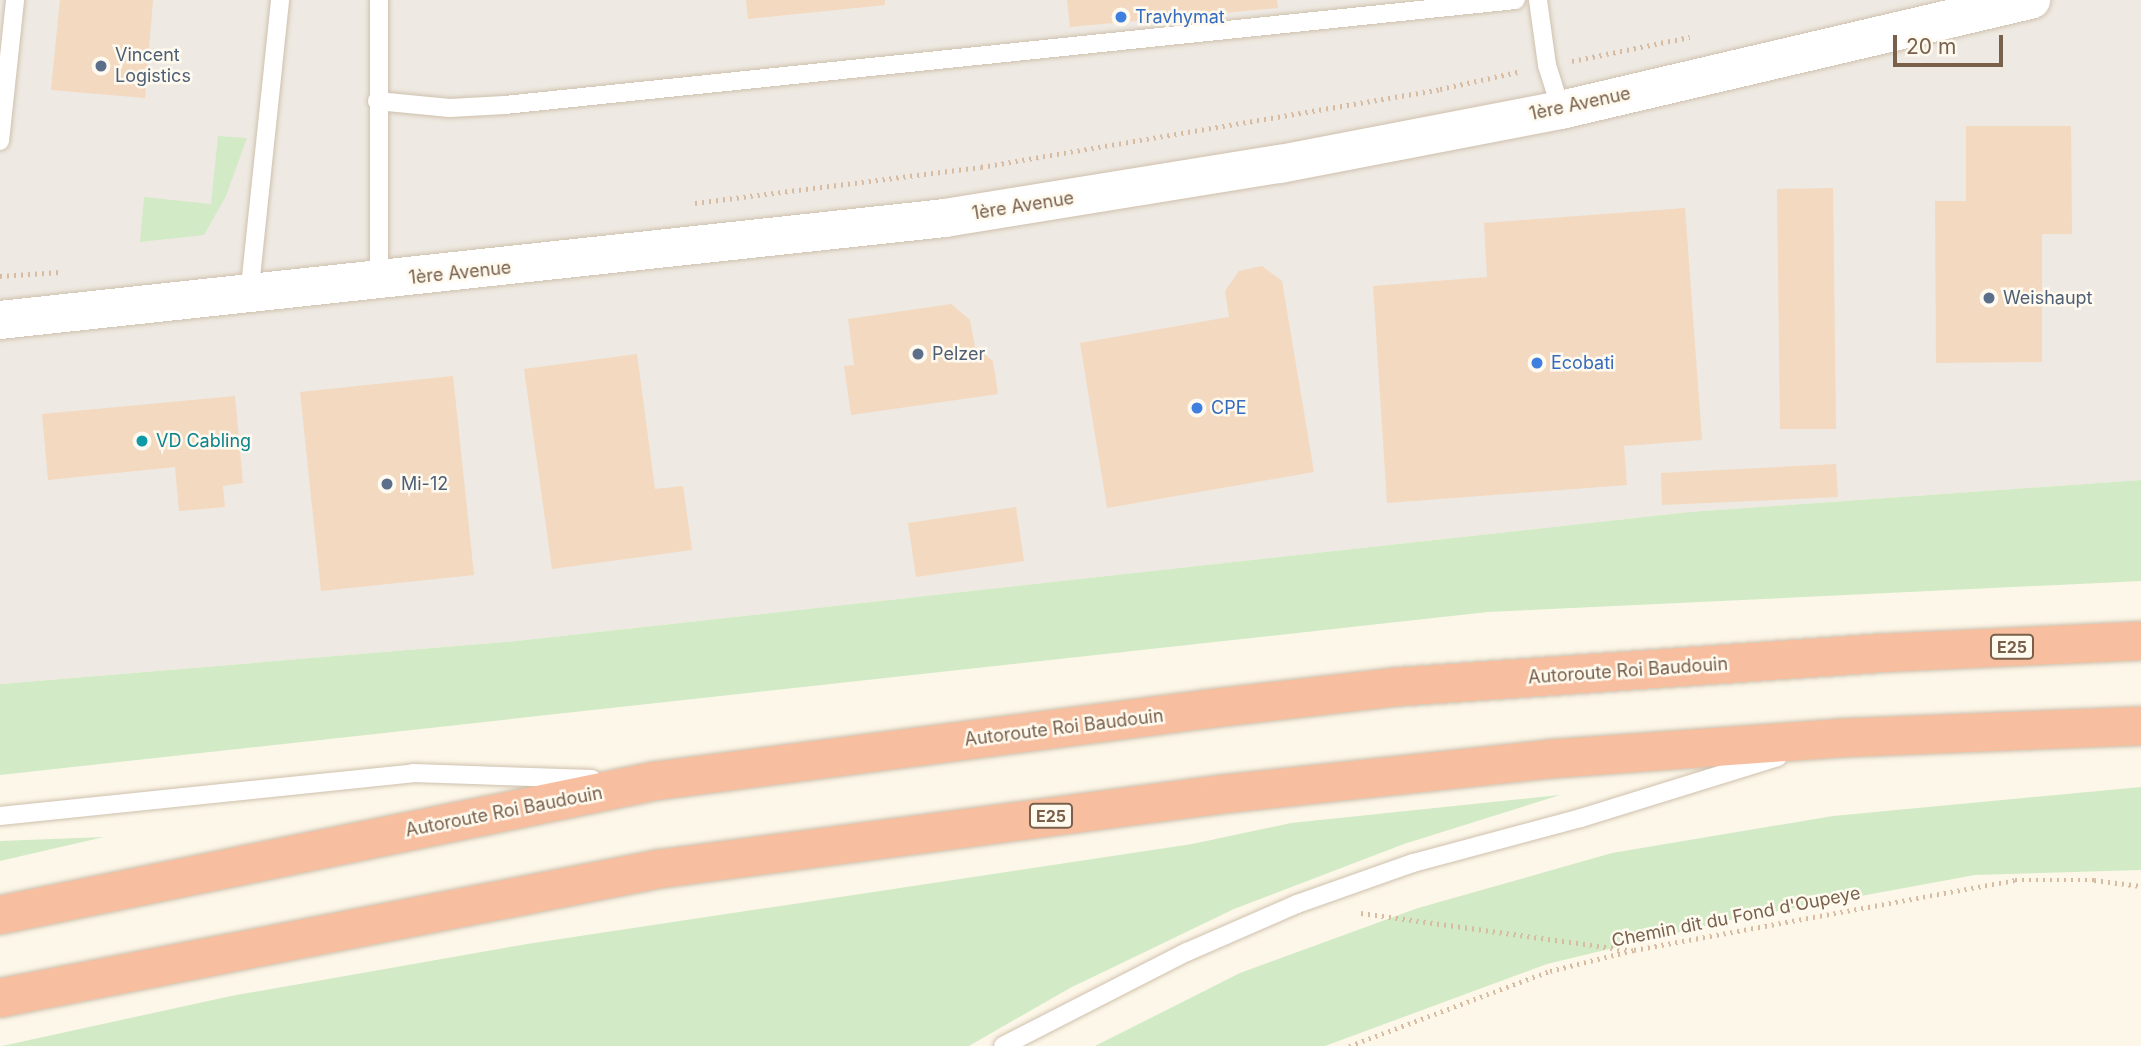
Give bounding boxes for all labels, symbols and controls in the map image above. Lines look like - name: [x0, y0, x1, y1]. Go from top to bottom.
- place label: Travhymat: [1135, 6, 1225, 28]
- marker: Travhymat: [1113, 9, 1129, 25]
- scale bar: [1896, 21, 2006, 65]
- text: 20 m: [1906, 34, 1956, 59]
- place label: Vincent Logistics: [115, 45, 191, 88]
- marker: Vincent Logistics: [93, 58, 109, 74]
- street label: 1ère Avenue: [1527, 83, 1633, 125]
- street label: 1ère Avenue: [970, 187, 1076, 225]
- street label: 1ère Avenue: [408, 257, 512, 289]
- place label: Weishaupt: [2003, 287, 2092, 309]
- marker: Weishaupt: [1981, 290, 1997, 306]
- place label: Pelzer: [932, 343, 985, 365]
- marker: Pelzer: [910, 346, 926, 362]
- place label: Ecobati: [1551, 352, 1614, 374]
- marker: Ecobati: [1529, 355, 1545, 371]
- place label: CPE: [1211, 397, 1246, 419]
- marker: CPE: [1189, 400, 1205, 416]
- place label: VD Cabling: [156, 430, 251, 452]
- marker: VD Cabling: [134, 433, 150, 449]
- place label: Mi-12: [401, 473, 448, 495]
- marker: Mi-12: [379, 476, 395, 492]
- road number: E25: [1989, 634, 2035, 660]
- street label: Autoroute Roi Baudouin: [1527, 653, 1729, 689]
- street label: Autoroute Roi Baudouin: [963, 705, 1165, 751]
- street label: Autoroute Roi Baudouin: [404, 782, 604, 842]
- road number: E25: [1028, 804, 1074, 828]
- street label: Chemin dit du Fond d'Oupeye: [1610, 882, 1862, 952]

